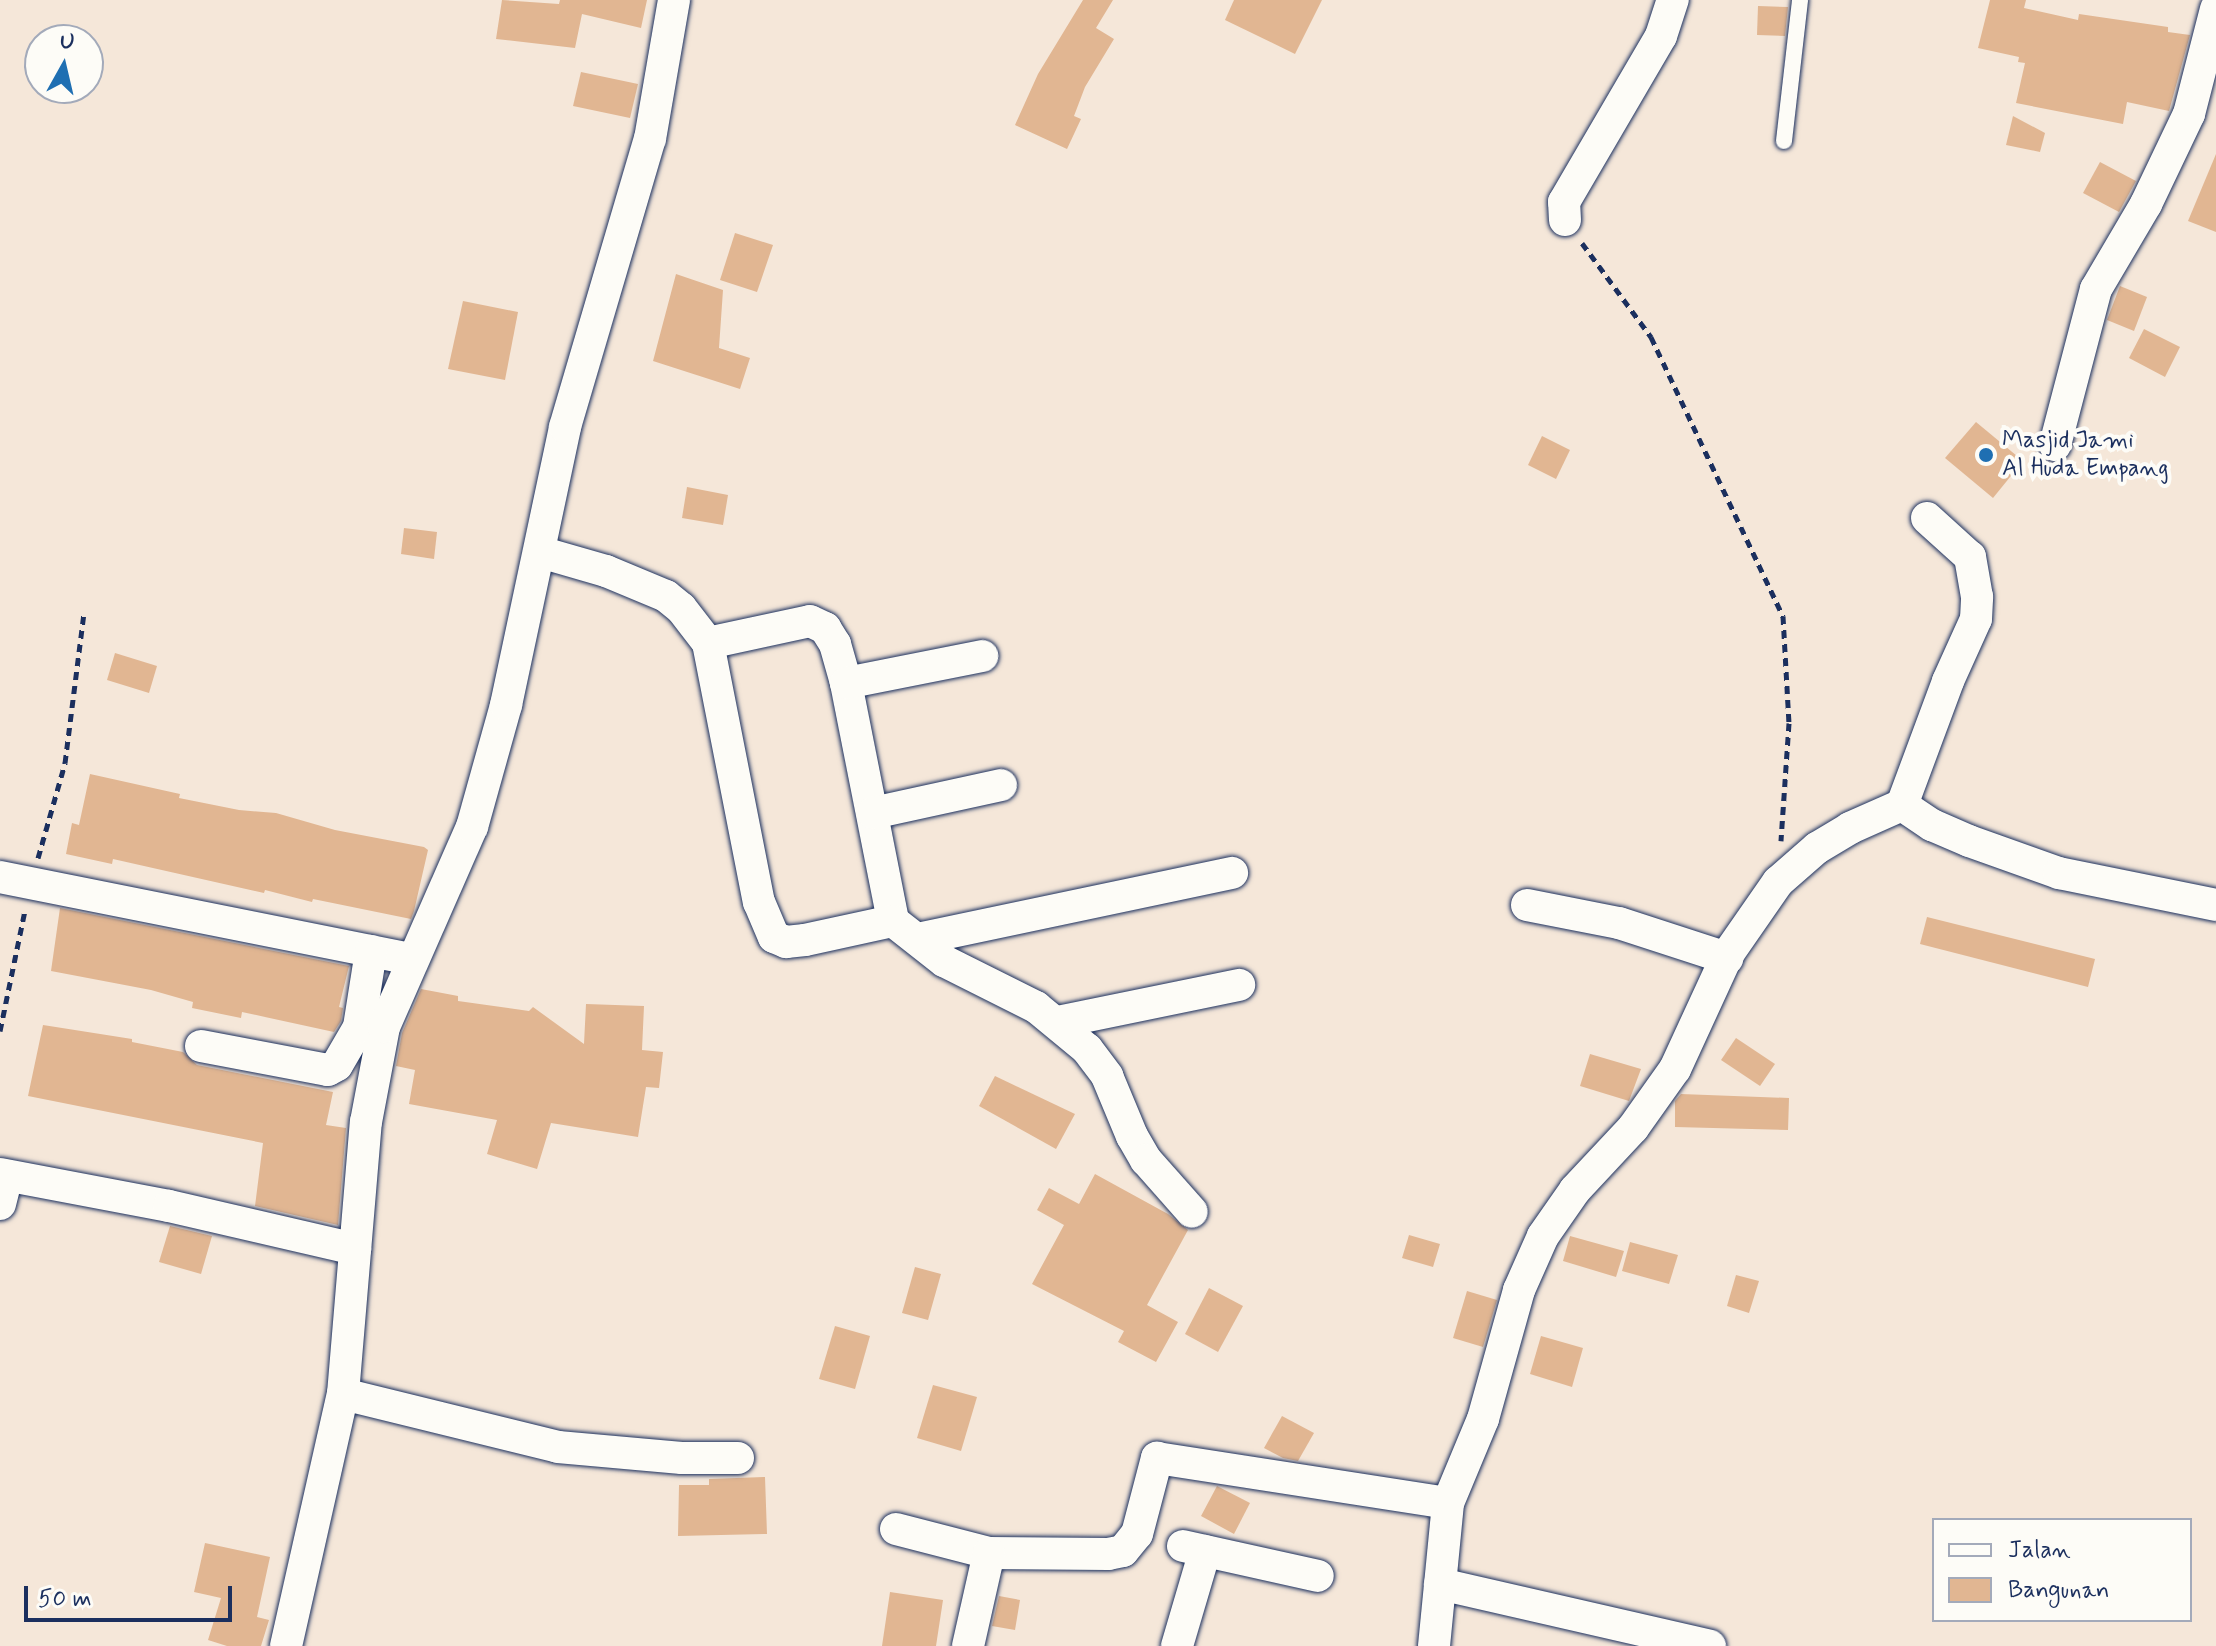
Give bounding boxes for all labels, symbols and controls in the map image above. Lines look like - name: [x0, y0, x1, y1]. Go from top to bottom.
- north arrow: [24, 24, 104, 104]
- text: U: [58, 27, 76, 57]
- place label: Masjid Jami Al Huda Empang: [2002, 427, 2170, 483]
- marker: Masjid Jami Al Huda Empang: [1977, 446, 1995, 464]
- legend: [1932, 1518, 2192, 1622]
- text: Jalan: [2008, 1535, 2071, 1566]
- scale bar: [28, 1570, 236, 1620]
- text: Bangunan: [2008, 1575, 2109, 1606]
- text: 50 m: [38, 1584, 92, 1615]

